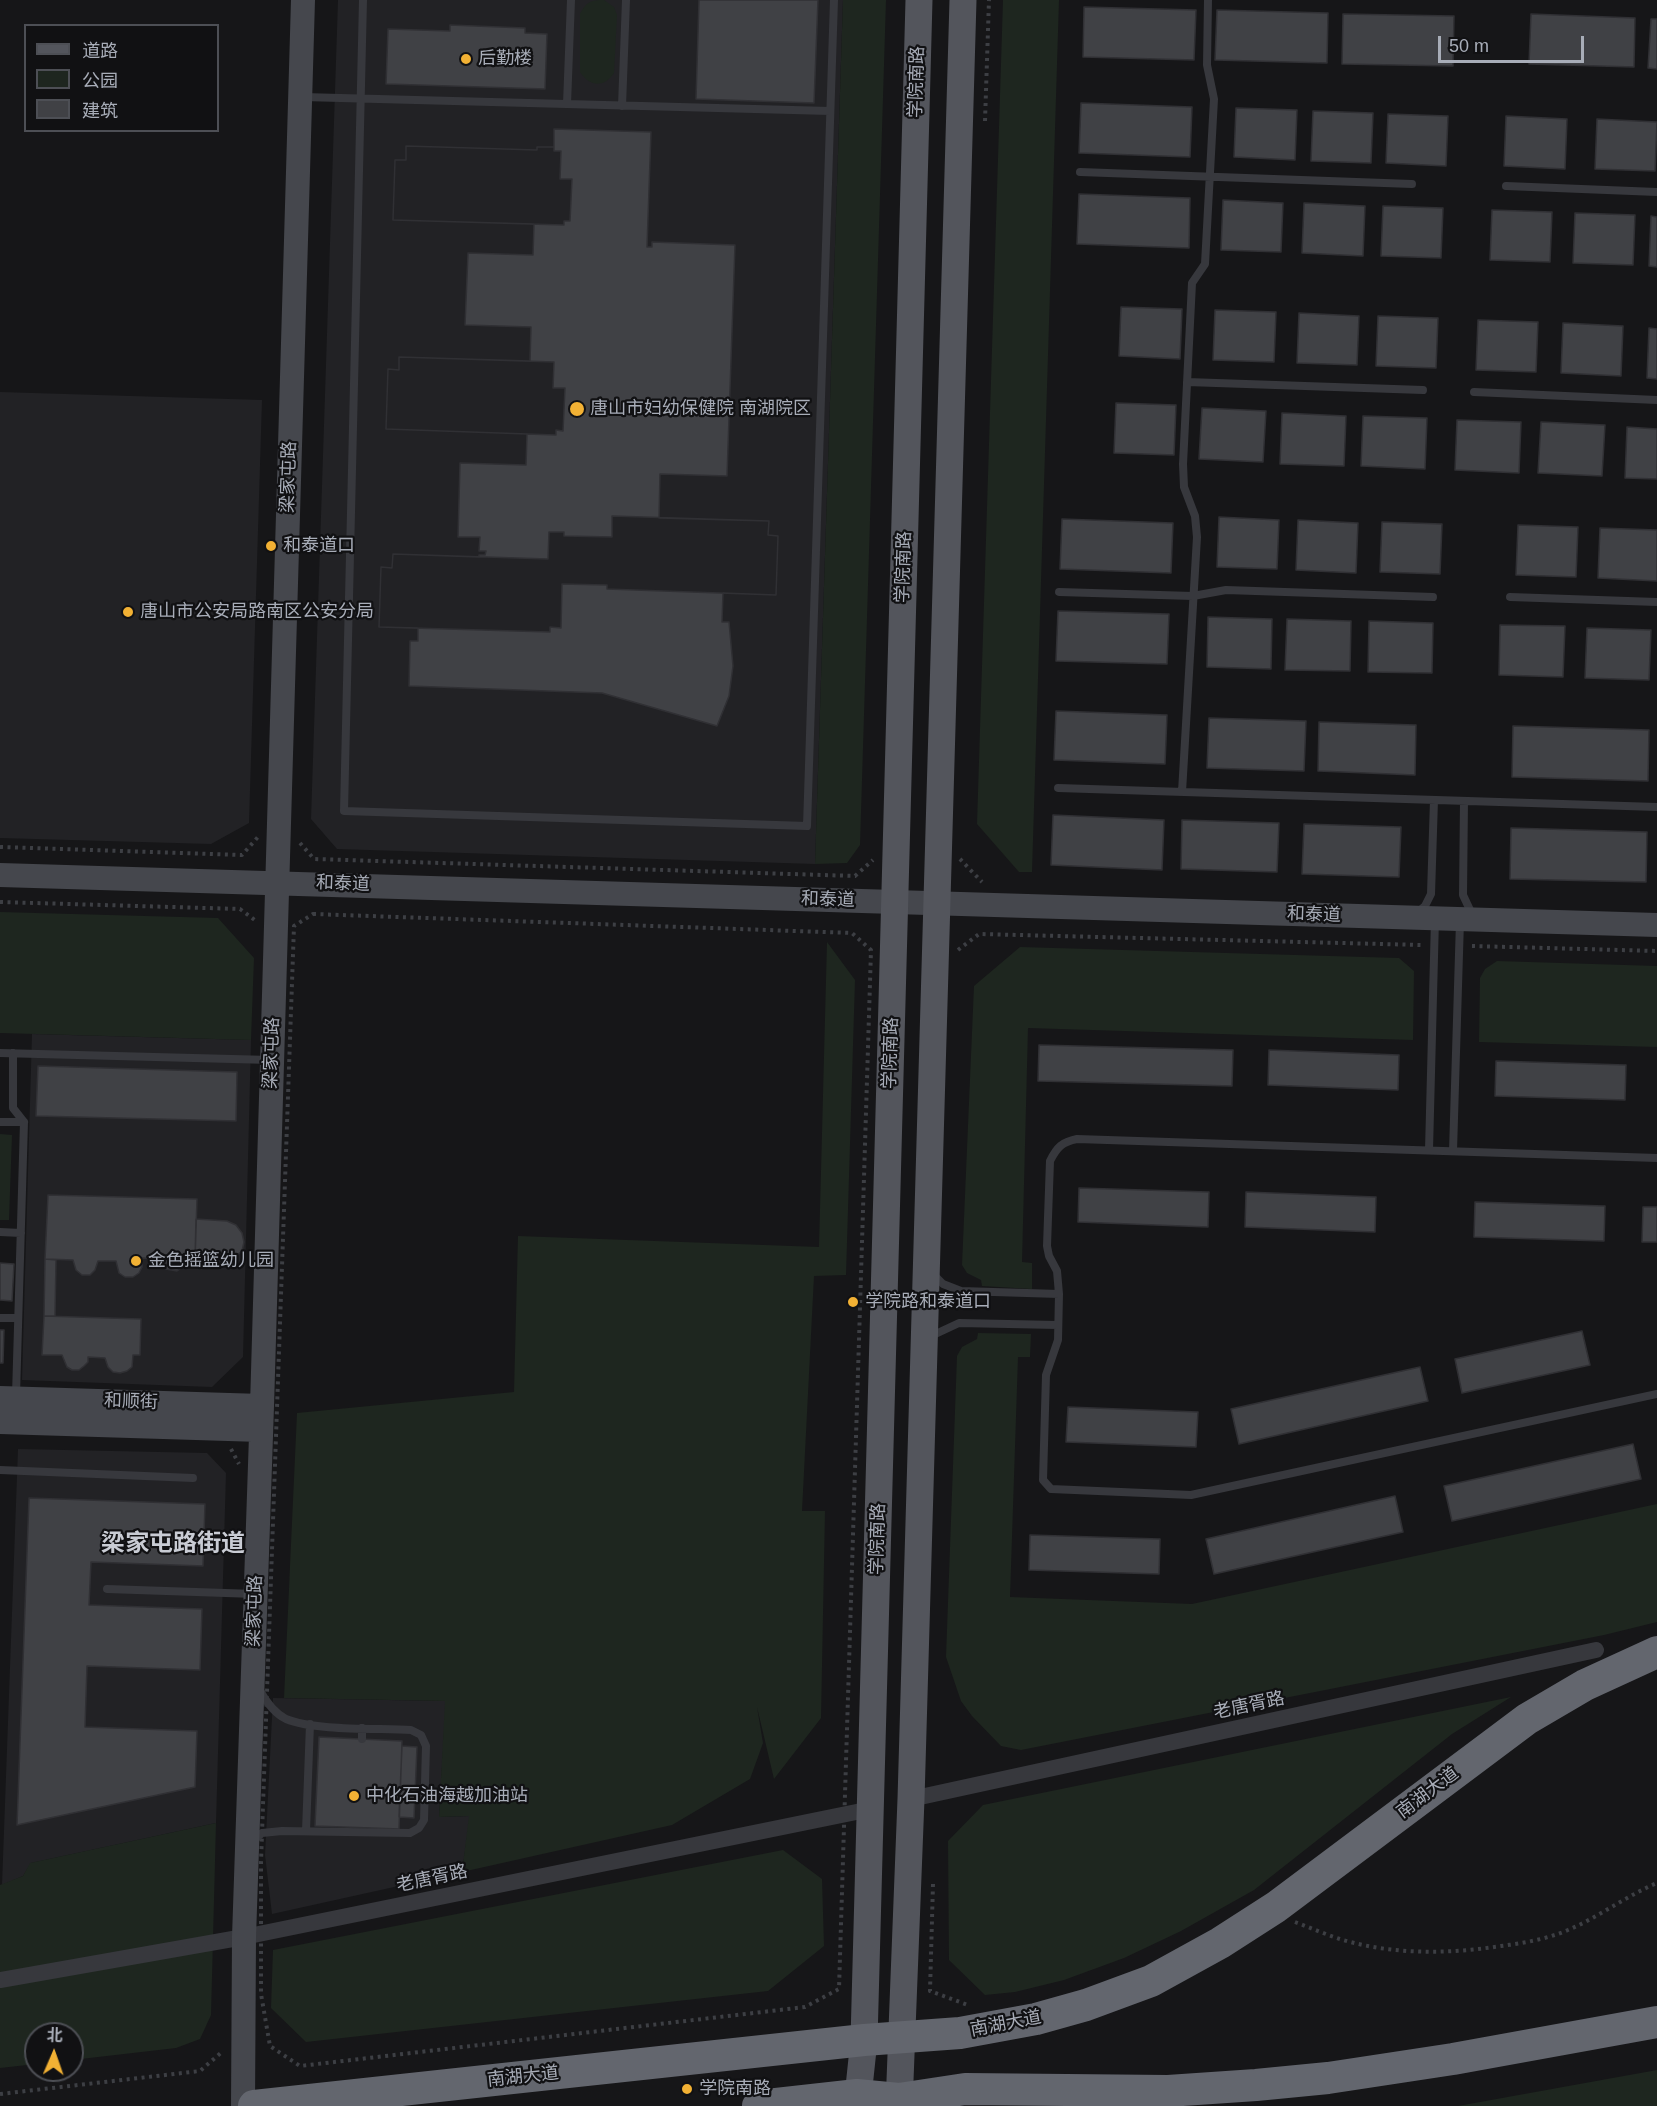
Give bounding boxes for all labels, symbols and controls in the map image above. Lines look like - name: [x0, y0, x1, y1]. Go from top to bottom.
- legend: [24, 24, 219, 132]
- scale bar: [1441, 24, 1586, 62]
- text: 50 m: [1449, 36, 1489, 56]
- text: 道路: [82, 41, 118, 61]
- street label: 学院南路: [905, 46, 929, 118]
- place label: 后勤楼: [478, 48, 532, 70]
- marker: 后勤楼: [459, 52, 473, 66]
- text: 公园: [82, 71, 118, 91]
- text: 建筑: [82, 101, 118, 121]
- place label: 唐山市妇幼保健院 南湖院区: [590, 398, 811, 420]
- marker: 唐山市妇幼保健院 南湖院区: [568, 400, 586, 418]
- street label: 梁家屯路: [277, 441, 301, 513]
- street label: 学院南路: [892, 531, 916, 603]
- place label: 和泰道口: [283, 535, 355, 557]
- marker: 和泰道口: [264, 539, 278, 553]
- place label: 唐山市公安局路南区公安分局: [140, 601, 374, 623]
- marker: 唐山市公安局路南区公安分局: [121, 605, 135, 619]
- street label: 和泰道: [316, 872, 370, 896]
- street label: 和泰道: [801, 888, 855, 912]
- street label: 和泰道: [1287, 903, 1341, 927]
- street label: 梁家屯路: [260, 1017, 284, 1089]
- street label: 学院南路: [879, 1017, 903, 1089]
- place label: 金色摇篮幼儿园: [148, 1250, 274, 1272]
- marker: 金色摇篮幼儿园: [129, 1254, 143, 1268]
- place label: 学院路和泰道口: [865, 1291, 991, 1313]
- marker: 学院路和泰道口: [846, 1295, 860, 1309]
- street label: 和顺街: [104, 1390, 158, 1414]
- street label: 学院南路: [866, 1503, 890, 1575]
- district label: 梁家屯路街道: [101, 1530, 245, 1558]
- street label: 梁家屯路: [243, 1575, 267, 1647]
- street label: 老唐胥路: [1212, 1688, 1286, 1724]
- street label: 南湖大道: [1393, 1763, 1463, 1823]
- place label: 中化石油海越加油站: [366, 1785, 528, 1807]
- marker: 中化石油海越加油站: [347, 1789, 361, 1803]
- street label: 老唐胥路: [395, 1861, 469, 1897]
- street label: 南湖大道: [969, 2007, 1043, 2041]
- north arrow: [24, 2022, 84, 2082]
- text: 北: [46, 2027, 63, 2044]
- street label: 南湖大道: [486, 2062, 560, 2092]
- place label: 学院南路: [699, 2078, 771, 2100]
- marker: 学院南路: [680, 2082, 694, 2096]

